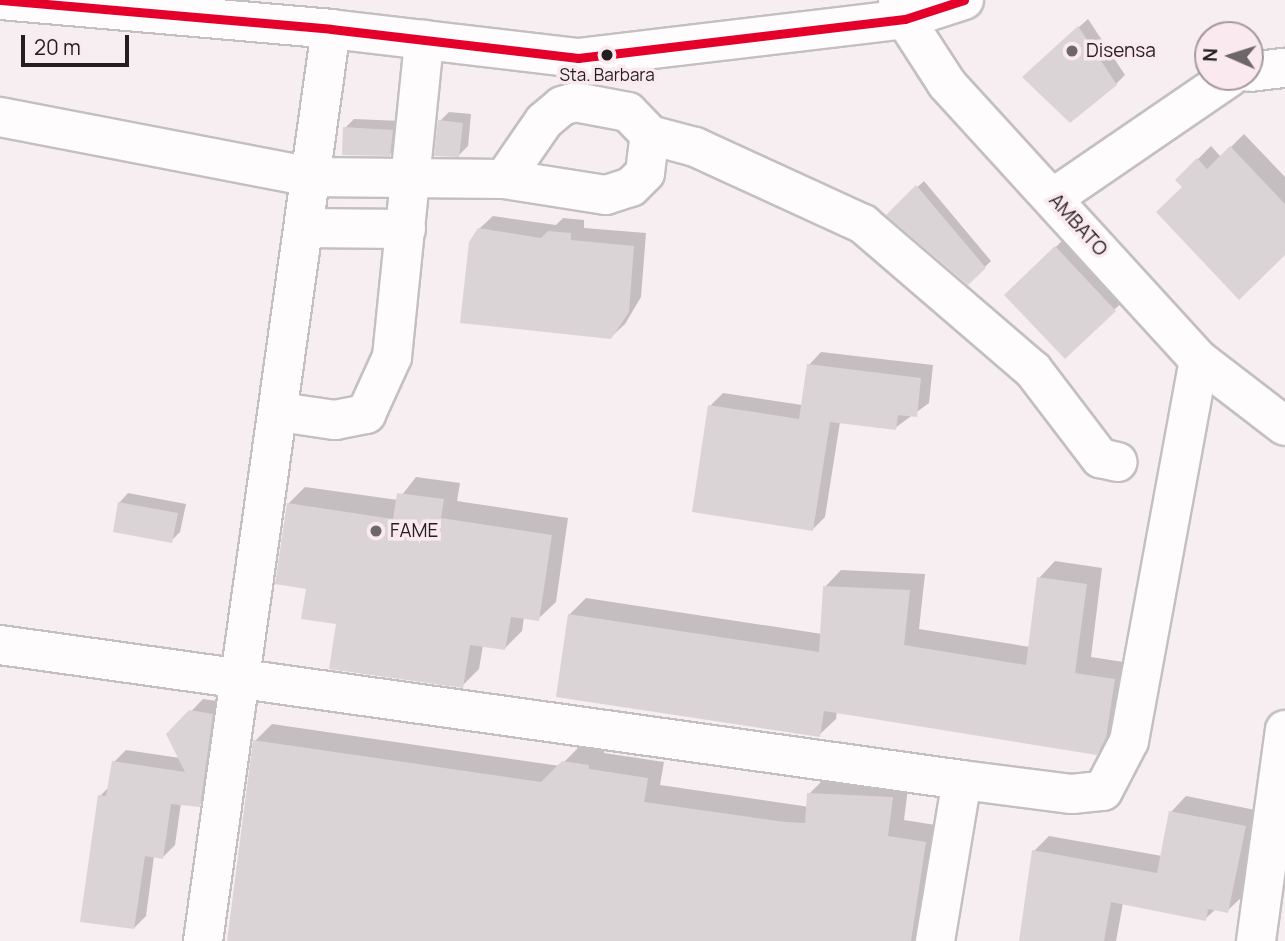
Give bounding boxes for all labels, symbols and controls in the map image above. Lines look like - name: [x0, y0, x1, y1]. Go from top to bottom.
- scale bar: [24, 21, 133, 65]
- north arrow: [1194, 21, 1264, 91]
- text: 20 m: [34, 33, 81, 61]
- place label: Disensa: [1086, 40, 1156, 62]
- marker: Disensa: [1064, 43, 1080, 59]
- marker: Sta. Barbara: [600, 48, 614, 62]
- text: N: [1197, 48, 1223, 63]
- place label: Sta. Barbara: [559, 65, 655, 85]
- street label: AMBATO: [1044, 189, 1112, 261]
- place label: FAME: [390, 520, 438, 542]
- marker: FAME: [368, 523, 384, 539]

